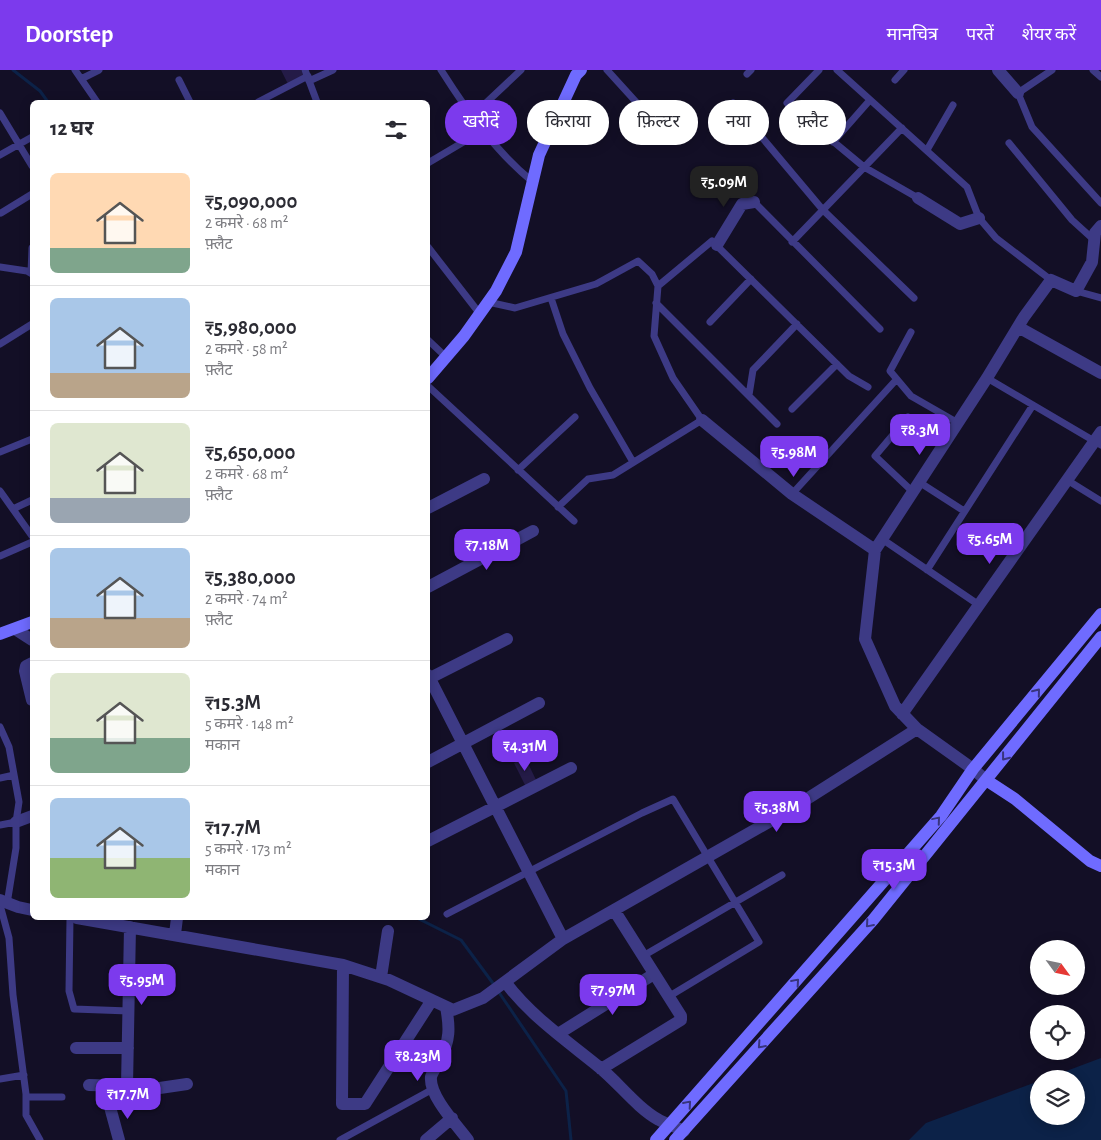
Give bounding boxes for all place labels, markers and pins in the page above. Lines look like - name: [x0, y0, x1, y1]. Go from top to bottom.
- pin: ₹5.09M: [683, 166, 765, 208]
- pin: ₹8.3M: [885, 414, 955, 456]
- pin: ₹5.98M: [753, 436, 835, 478]
- pin: ₹5.65M: [949, 522, 1031, 565]
- pin: ₹7.18M: [446, 528, 528, 571]
- pin: ₹4.31M: [484, 730, 566, 772]
- pin: ₹5.38M: [736, 790, 818, 833]
- pin: ₹15.3M: [853, 848, 935, 891]
- pin: ₹5.95M: [101, 964, 183, 1006]
- pin: ₹7.97M: [572, 974, 654, 1016]
- pin: ₹8.23M: [377, 1040, 459, 1082]
- pin: ₹17.7M: [87, 1078, 169, 1120]

